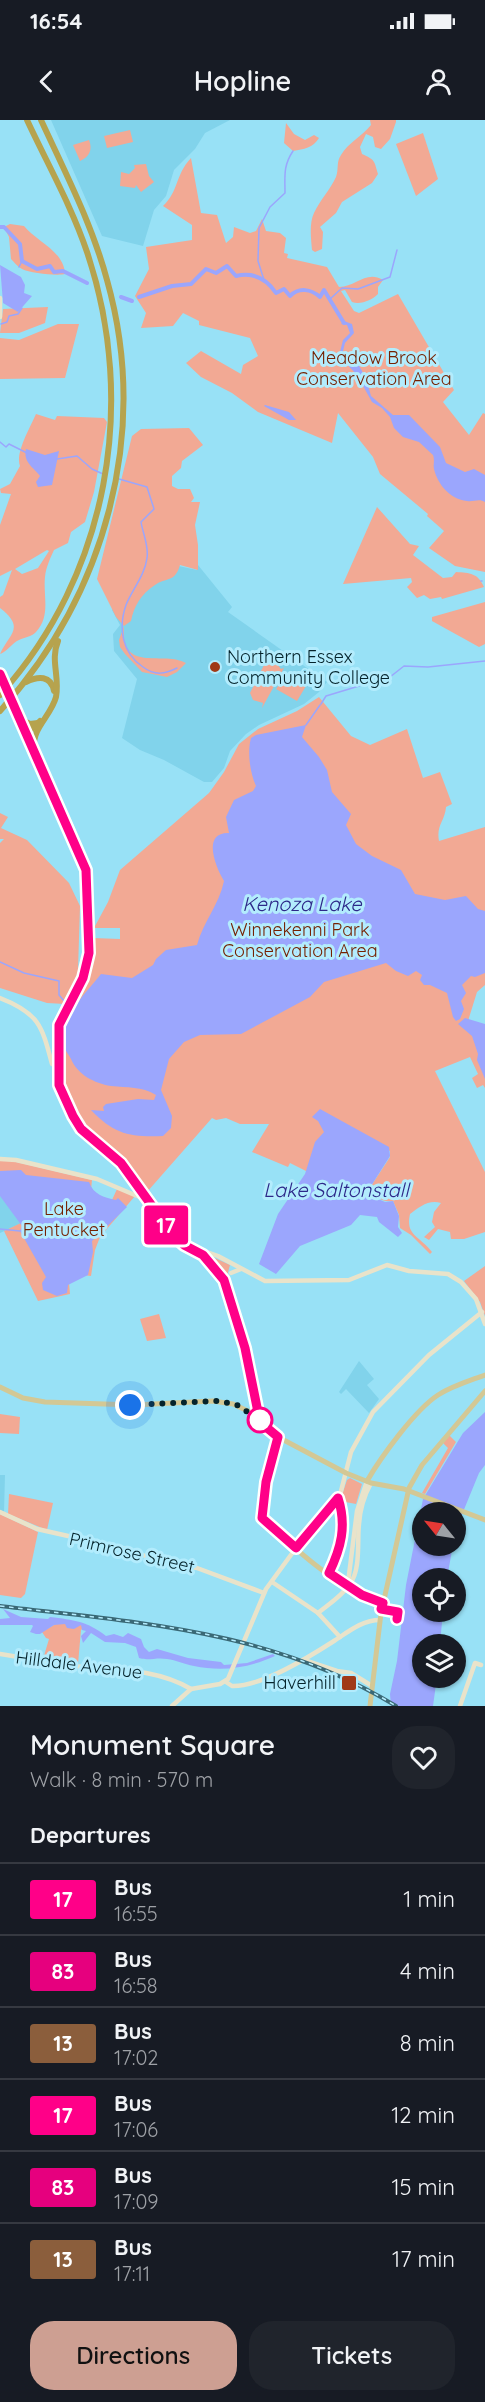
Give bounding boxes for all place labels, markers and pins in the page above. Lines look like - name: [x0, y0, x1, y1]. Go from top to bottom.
- place label: Northern Essex Community College: [227, 645, 390, 689]
- marker: Northern Essex Community College: [208, 660, 222, 674]
- unlabelled marker: [247, 1407, 273, 1433]
- place label: Haverhill: [263, 1671, 336, 1694]
- marker: Haverhill: [340, 1674, 358, 1692]

